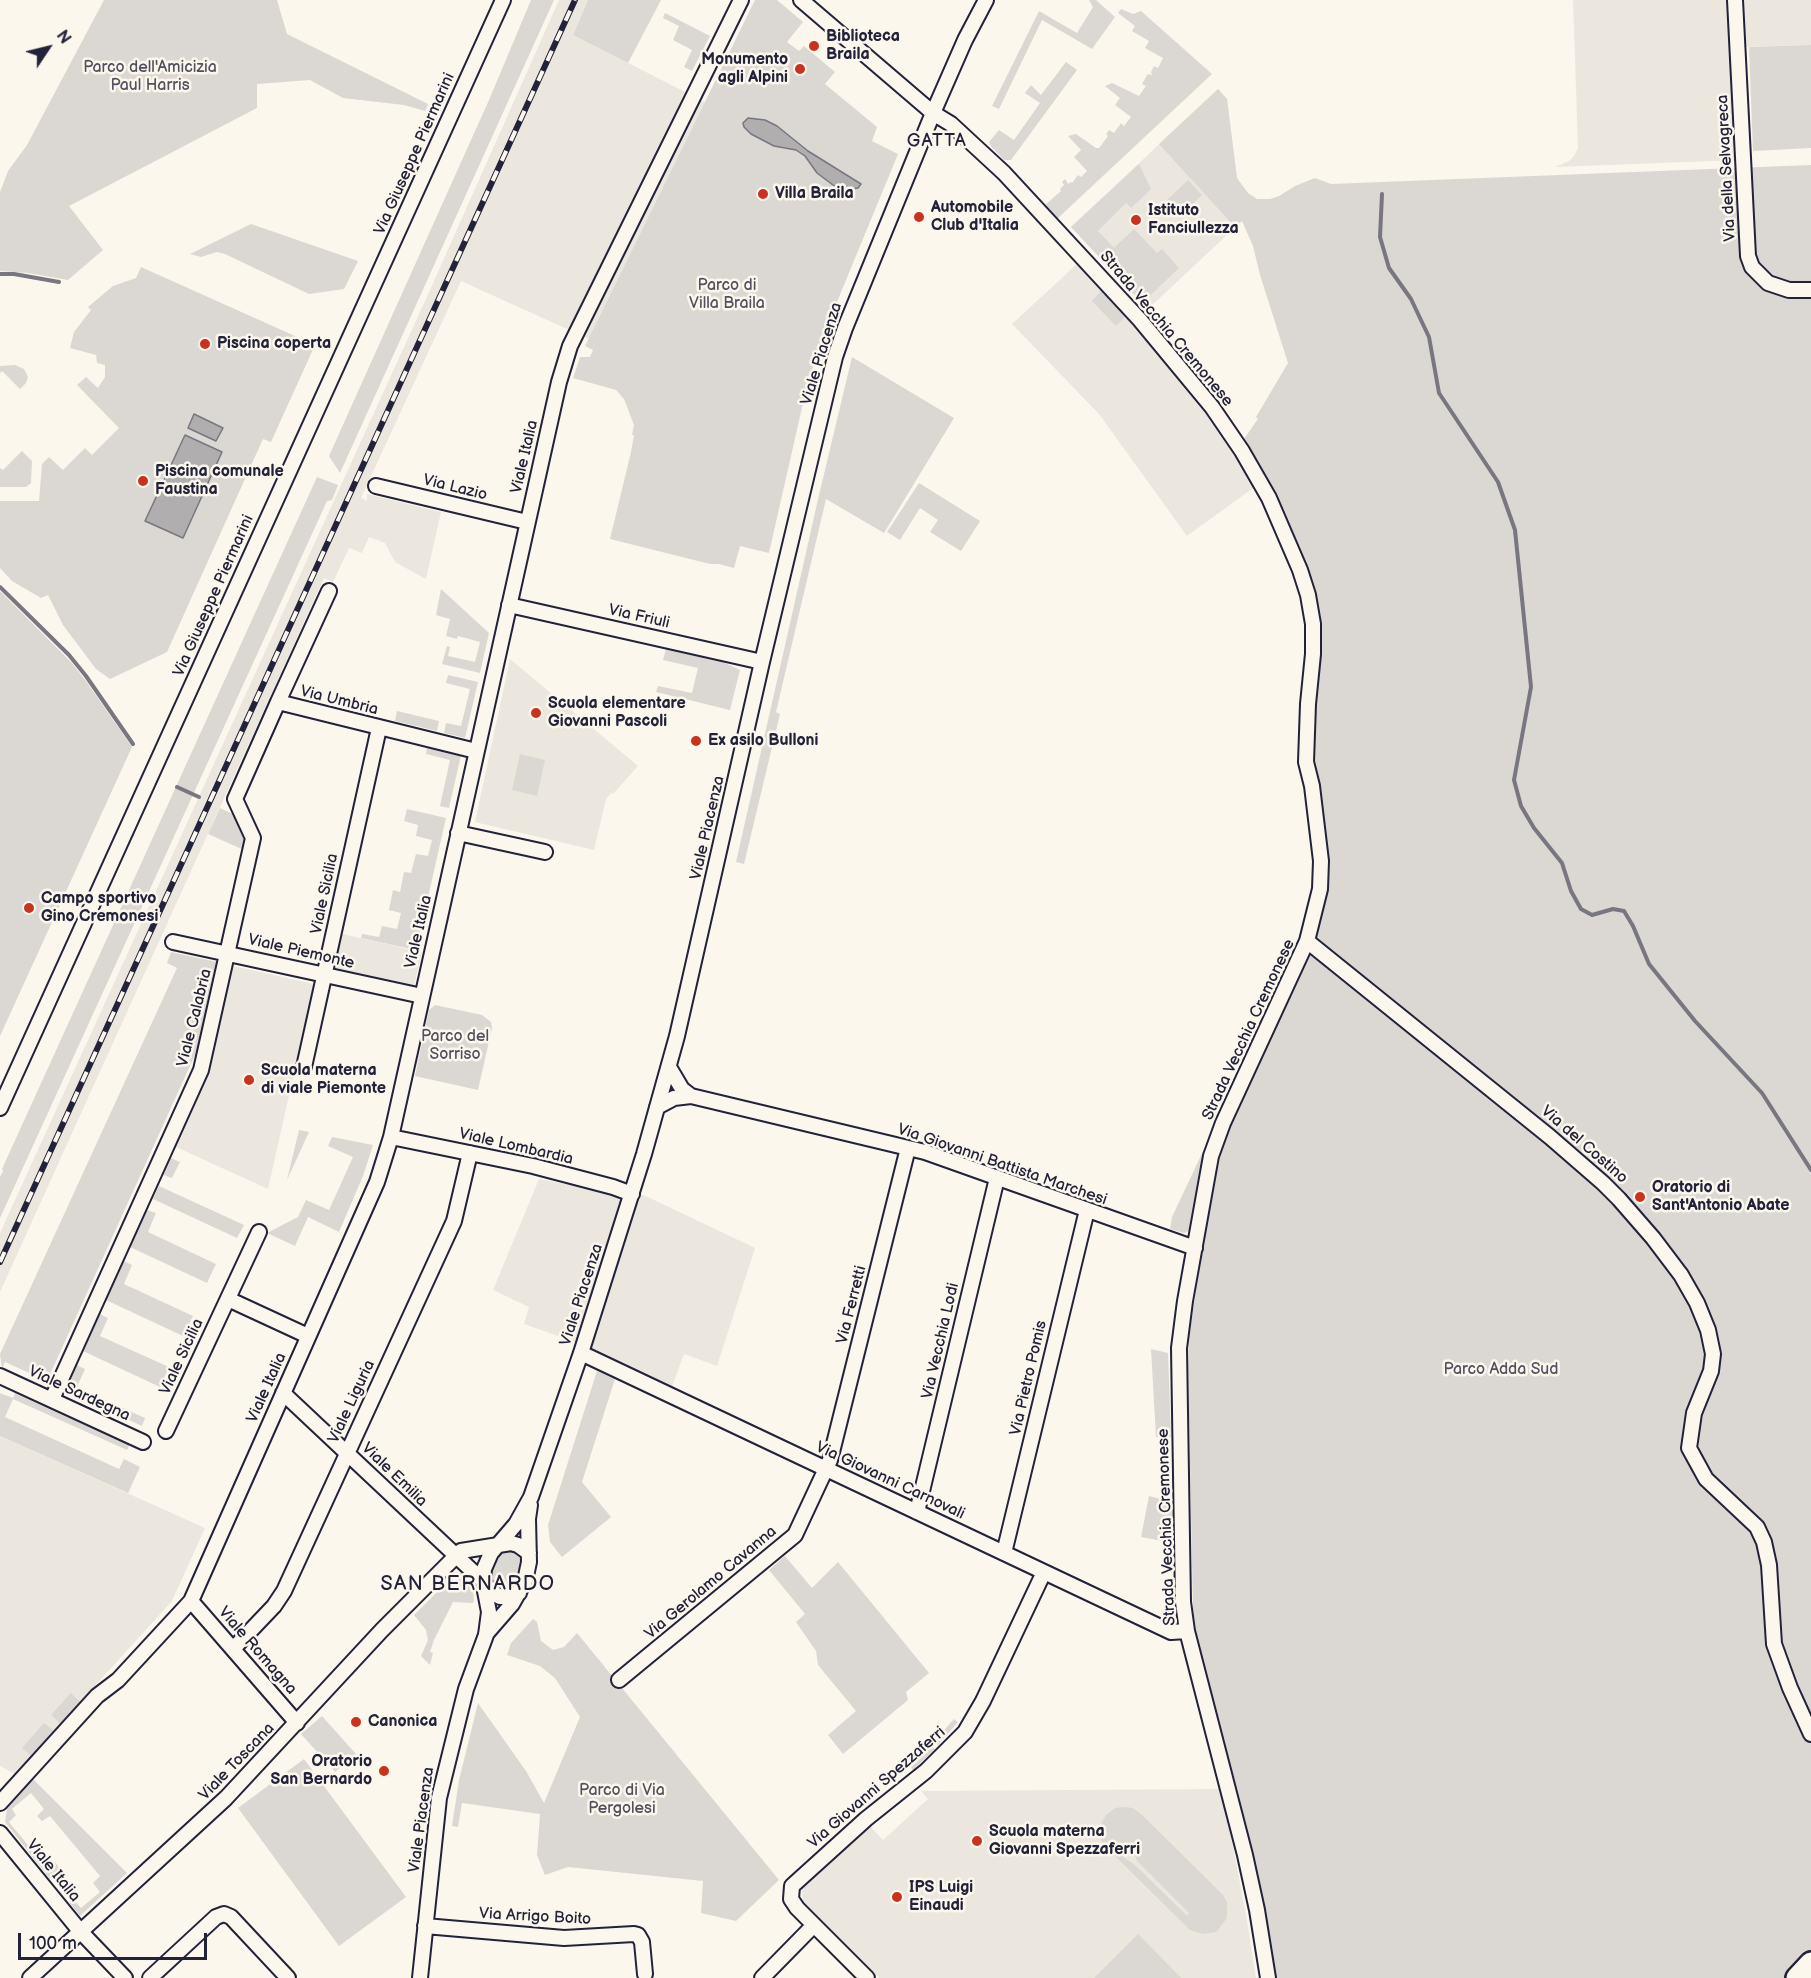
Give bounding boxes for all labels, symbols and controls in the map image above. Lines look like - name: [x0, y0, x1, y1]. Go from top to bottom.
- north arrow: [18, 18, 78, 78]
- text: N: [52, 27, 74, 48]
- place label: Biblioteca Braila: [826, 27, 900, 65]
- marker: Biblioteca Braila: [807, 39, 821, 53]
- place label: Monumento agli Alpini: [701, 50, 788, 88]
- park label: Parco dell'Amicizia Paul Harris: [83, 58, 217, 96]
- marker: Monumento agli Alpini: [793, 62, 807, 76]
- street label: Via Giuseppe Piermarini: [371, 70, 459, 238]
- street label: Via della Selvagreca: [1714, 94, 1740, 242]
- district label: GATTA: [907, 130, 967, 152]
- place label: Villa Braila: [775, 184, 854, 204]
- marker: Villa Braila: [756, 187, 770, 201]
- place label: Automobile Club d'Italia: [931, 198, 1019, 236]
- place label: Istituto Fanciullezza: [1148, 201, 1239, 239]
- marker: Automobile Club d'Italia: [912, 210, 926, 224]
- marker: Istituto Fanciullezza: [1129, 213, 1143, 227]
- street label: Strada Vecchia Cremonese: [1095, 247, 1237, 411]
- park label: Parco di Villa Braila: [689, 276, 765, 314]
- street label: Viale Piacenza: [797, 300, 847, 408]
- place label: Piscina coperta: [217, 334, 331, 354]
- marker: Piscina coperta: [198, 337, 212, 351]
- street label: Viale Italia: [507, 418, 543, 496]
- place label: Piscina comunale Faustina: [155, 462, 284, 500]
- street label: Via Lazio: [421, 471, 489, 505]
- marker: Piscina comunale Faustina: [136, 474, 150, 488]
- street label: Via Giuseppe Piermarini: [170, 512, 258, 680]
- street label: Via Friuli: [606, 601, 672, 633]
- street label: Via Umbria: [298, 682, 380, 720]
- place label: Scuola elementare Giovanni Pascoli: [548, 694, 686, 732]
- marker: Scuola elementare Giovanni Pascoli: [529, 706, 543, 720]
- place label: Ex asilo Bulloni: [708, 731, 818, 751]
- marker: Ex asilo Bulloni: [689, 734, 703, 748]
- street label: Viale Piacenza: [687, 774, 729, 882]
- street label: Viale Sicilia: [307, 852, 343, 936]
- place label: Campo sportivo Gino Cremonesi: [41, 889, 158, 927]
- street label: Viale Italia: [401, 893, 437, 971]
- marker: Campo sportivo Gino Cremonesi: [22, 901, 36, 915]
- street label: Viale Piemonte: [246, 930, 356, 974]
- street label: Strada Vecchia Cremonese: [1199, 937, 1299, 1123]
- street label: Viale Calabria: [174, 967, 216, 1069]
- park label: Parco del Sorriso: [421, 1027, 489, 1065]
- place label: Scuola materna di viale Piemonte: [261, 1061, 386, 1099]
- marker: Scuola materna di viale Piemonte: [242, 1073, 256, 1087]
- street label: Via del Costino: [1537, 1102, 1631, 1188]
- street label: Via Giovanni Battista Marchesi: [895, 1120, 1109, 1210]
- street label: Viale Lombardia: [457, 1125, 575, 1169]
- place label: Oratorio di Sant'Antonio Abate: [1652, 1178, 1789, 1216]
- marker: Oratorio di Sant'Antonio Abate: [1633, 1190, 1647, 1204]
- street label: Viale Piacenza: [556, 1241, 608, 1349]
- street label: Via Ferretti: [833, 1264, 871, 1346]
- street label: Via Vecchia Lodi: [918, 1281, 964, 1401]
- street label: Viale Sicilia: [156, 1316, 208, 1398]
- street label: Via Pietro Pomis: [1006, 1319, 1052, 1437]
- street label: Viale Italia: [243, 1350, 291, 1426]
- street label: Viale Liguria: [324, 1357, 380, 1447]
- park label: Parco Adda Sud: [1444, 1360, 1558, 1380]
- street label: Viale Sardegna: [25, 1362, 133, 1426]
- street label: Strada Vecchia Cremonese: [1154, 1428, 1180, 1626]
- street label: Via Giovanni Carnovali: [812, 1438, 968, 1524]
- street label: Viale Emilia: [357, 1439, 431, 1511]
- street label: Via Gerolamo Cavanna: [641, 1522, 781, 1644]
- district label: SAN BERNARDO: [381, 1573, 555, 1597]
- street label: Viale Romagna: [214, 1603, 300, 1699]
- place label: Canonica: [368, 1712, 437, 1732]
- marker: Canonica: [349, 1715, 363, 1729]
- street label: Viale Toscana: [195, 1719, 279, 1805]
- street label: Via Giovanni Spezzaferri: [804, 1723, 950, 1853]
- place label: Oratorio San Bernardo: [270, 1752, 372, 1790]
- marker: Oratorio San Bernardo: [377, 1764, 391, 1778]
- street label: Viale Piacenza: [405, 1766, 439, 1874]
- park label: Parco di Via Pergolesi: [579, 1781, 665, 1819]
- place label: Scuola materna Giovanni Spezzaferri: [989, 1822, 1140, 1860]
- marker: Scuola materna Giovanni Spezzaferri: [970, 1834, 984, 1848]
- street label: Viale Italia: [22, 1836, 84, 1906]
- place label: IPS Luigi Einaudi: [909, 1878, 973, 1916]
- marker: IPS Luigi Einaudi: [890, 1890, 904, 1904]
- street label: Via Arrigo Boito: [479, 1904, 591, 1930]
- scale bar: [21, 1921, 210, 1959]
- text: 100 m: [29, 1933, 77, 1954]

